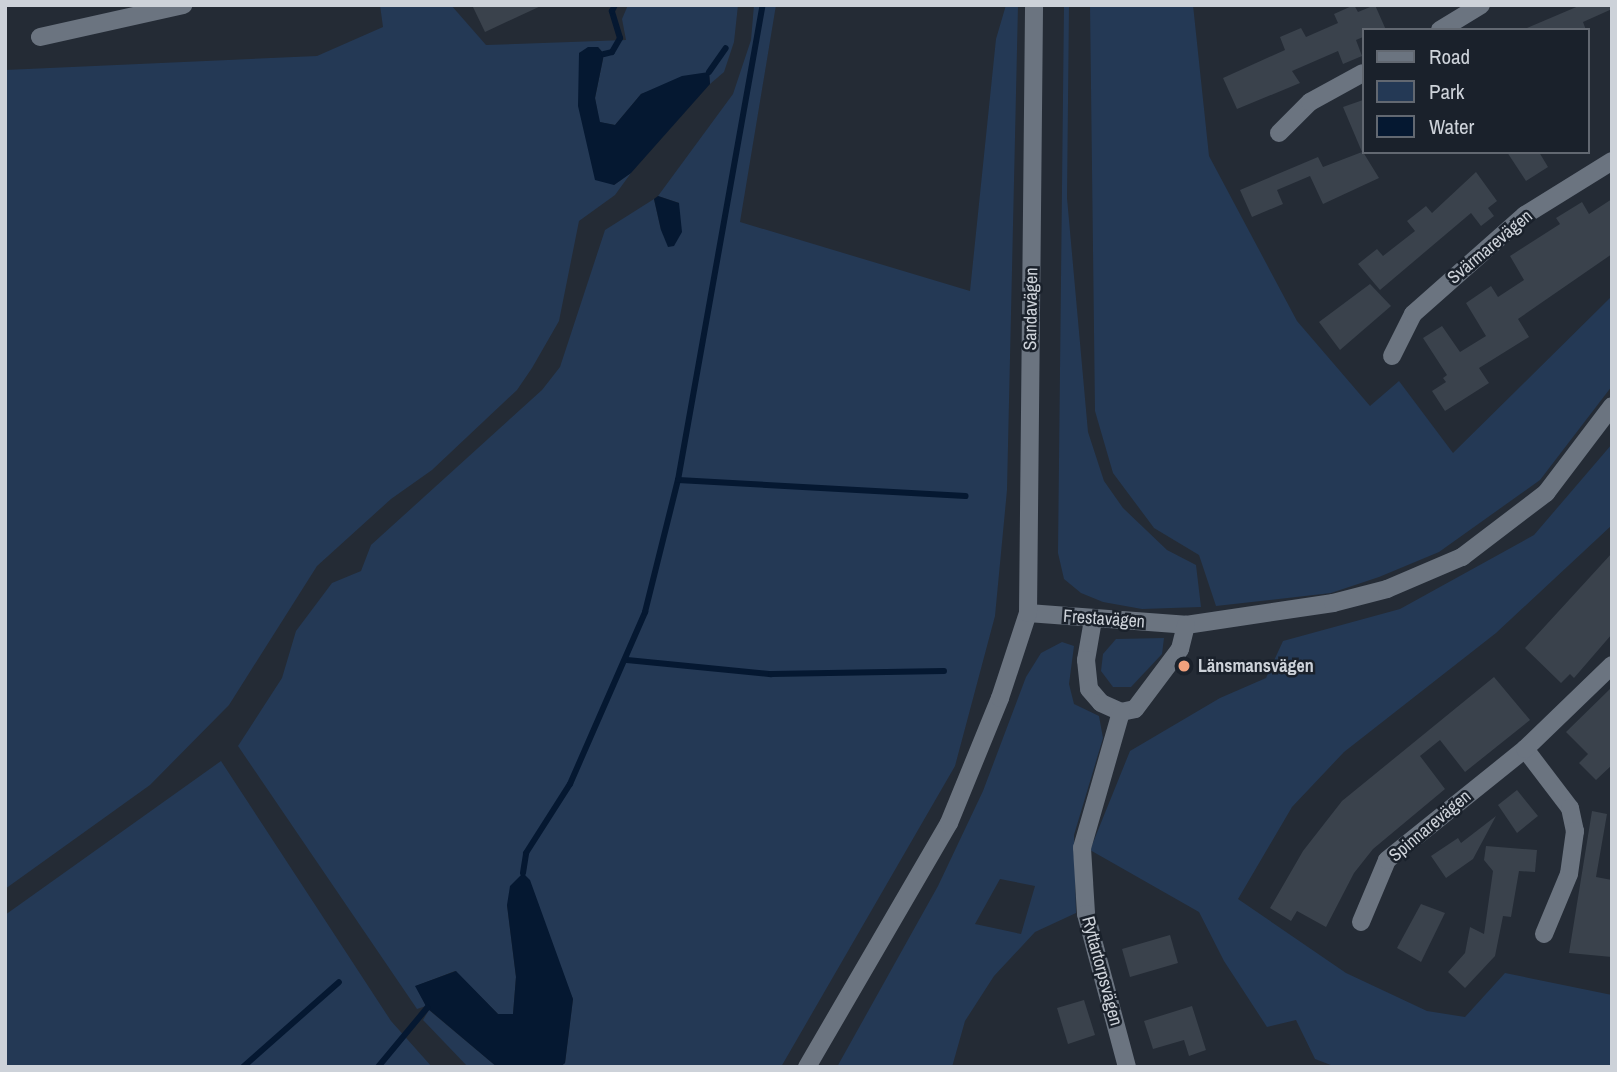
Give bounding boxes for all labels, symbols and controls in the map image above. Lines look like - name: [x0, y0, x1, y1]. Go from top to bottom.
- legend: [1362, 28, 1589, 154]
- text: Road: [1429, 42, 1470, 71]
- text: Park: [1429, 77, 1464, 106]
- text: Water: [1429, 112, 1474, 141]
- street label: Svärmarevägen: [1443, 205, 1537, 289]
- street label: Sandavägen: [1019, 267, 1043, 351]
- street label: Frestavägen: [1062, 605, 1146, 633]
- place label: Länsmansvägen: [1198, 655, 1314, 677]
- marker: Länsmansvägen: [1176, 658, 1192, 674]
- street label: Spinnarevägen: [1385, 786, 1475, 866]
- street label: Ryttartorpsvägen: [1077, 914, 1127, 1028]

